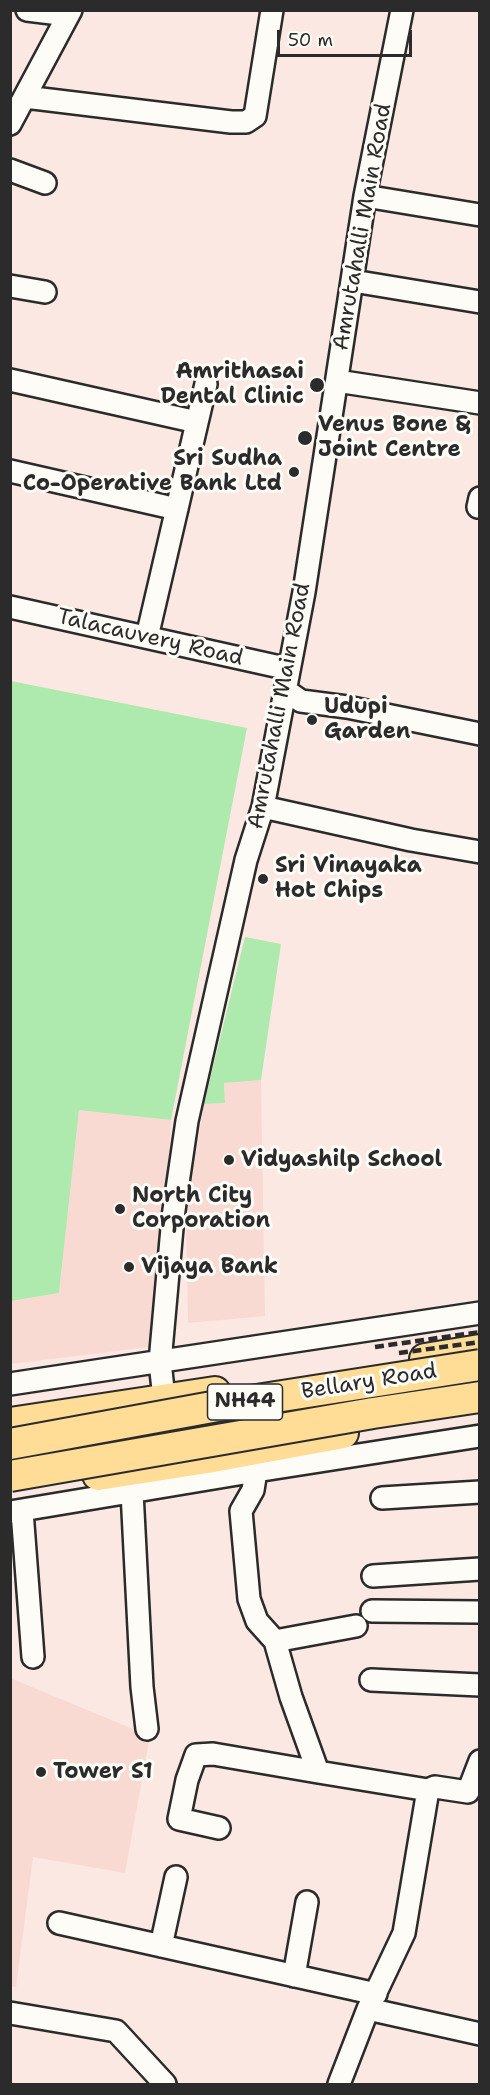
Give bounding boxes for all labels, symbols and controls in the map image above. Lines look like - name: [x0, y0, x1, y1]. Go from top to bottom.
- scale bar: [280, 18, 415, 56]
- text: 50 m: [288, 28, 333, 52]
- street label: Amrutahalli Main Road: [328, 102, 398, 352]
- place label: Amrithasai Dental Clinic: [160, 359, 304, 410]
- marker: Amrithasai Dental Clinic: [308, 376, 326, 394]
- place label: Venus Bone & Joint Centre: [318, 412, 471, 464]
- marker: Venus Bone & Joint Centre: [296, 429, 314, 447]
- place label: Sri Sudha Co-Operative Bank Ltd: [23, 446, 282, 498]
- marker: Sri Sudha Co-Operative Bank Ltd: [287, 465, 301, 479]
- street label: Amrutahalli Main Road: [243, 581, 317, 831]
- street label: Talacauvery Road: [54, 604, 246, 672]
- place label: Udupi Garden: [324, 694, 410, 746]
- marker: Udupi Garden: [305, 713, 319, 727]
- place label: Sri Vinayaka Hot Chips: [275, 853, 422, 904]
- marker: Sri Vinayaka Hot Chips: [256, 872, 270, 886]
- place label: Vidyashilp School: [241, 1147, 442, 1173]
- marker: Vidyashilp School: [222, 1153, 236, 1167]
- place label: North City Corporation: [132, 1183, 270, 1234]
- marker: North City Corporation: [113, 1202, 127, 1216]
- place label: Vijaya Bank: [141, 1254, 278, 1280]
- marker: Vijaya Bank: [122, 1260, 136, 1274]
- street label: Bellary Road: [299, 1358, 439, 1406]
- road number: NH44: [208, 1384, 282, 1420]
- place label: Tower S1: [53, 1759, 153, 1785]
- marker: Tower S1: [34, 1765, 48, 1779]

